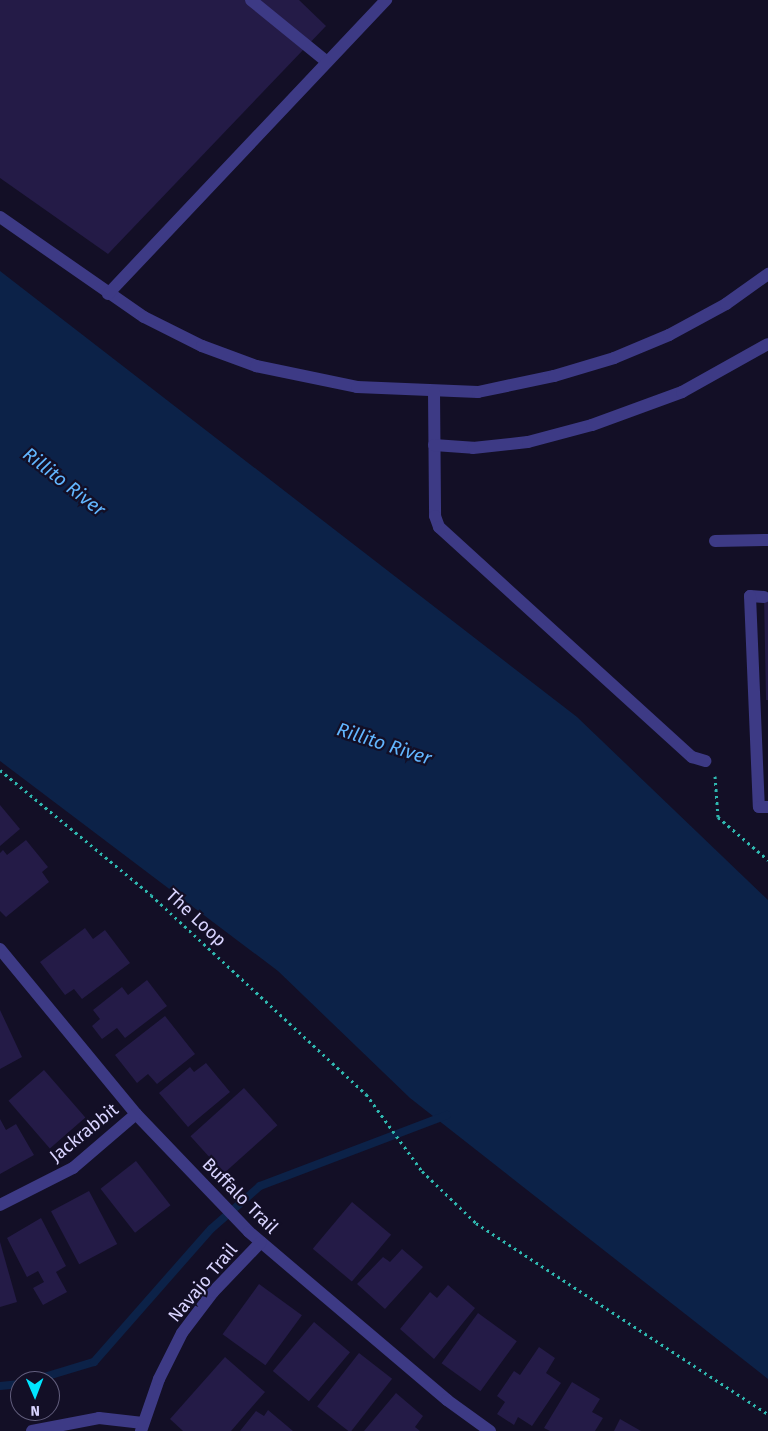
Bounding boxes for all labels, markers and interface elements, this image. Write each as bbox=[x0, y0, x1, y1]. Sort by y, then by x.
water label: Rillito River bbox=[18, 443, 110, 521]
water label: Rillito River bbox=[334, 718, 434, 770]
street label: The Loop bbox=[161, 885, 231, 951]
street label: Jackrabbit bbox=[45, 1099, 123, 1167]
street label: Buffalo Trail bbox=[198, 1154, 282, 1238]
street label: Navajo Trail bbox=[164, 1239, 242, 1327]
north arrow bbox=[10, 1371, 60, 1421]
text: N bbox=[30, 1402, 40, 1419]

